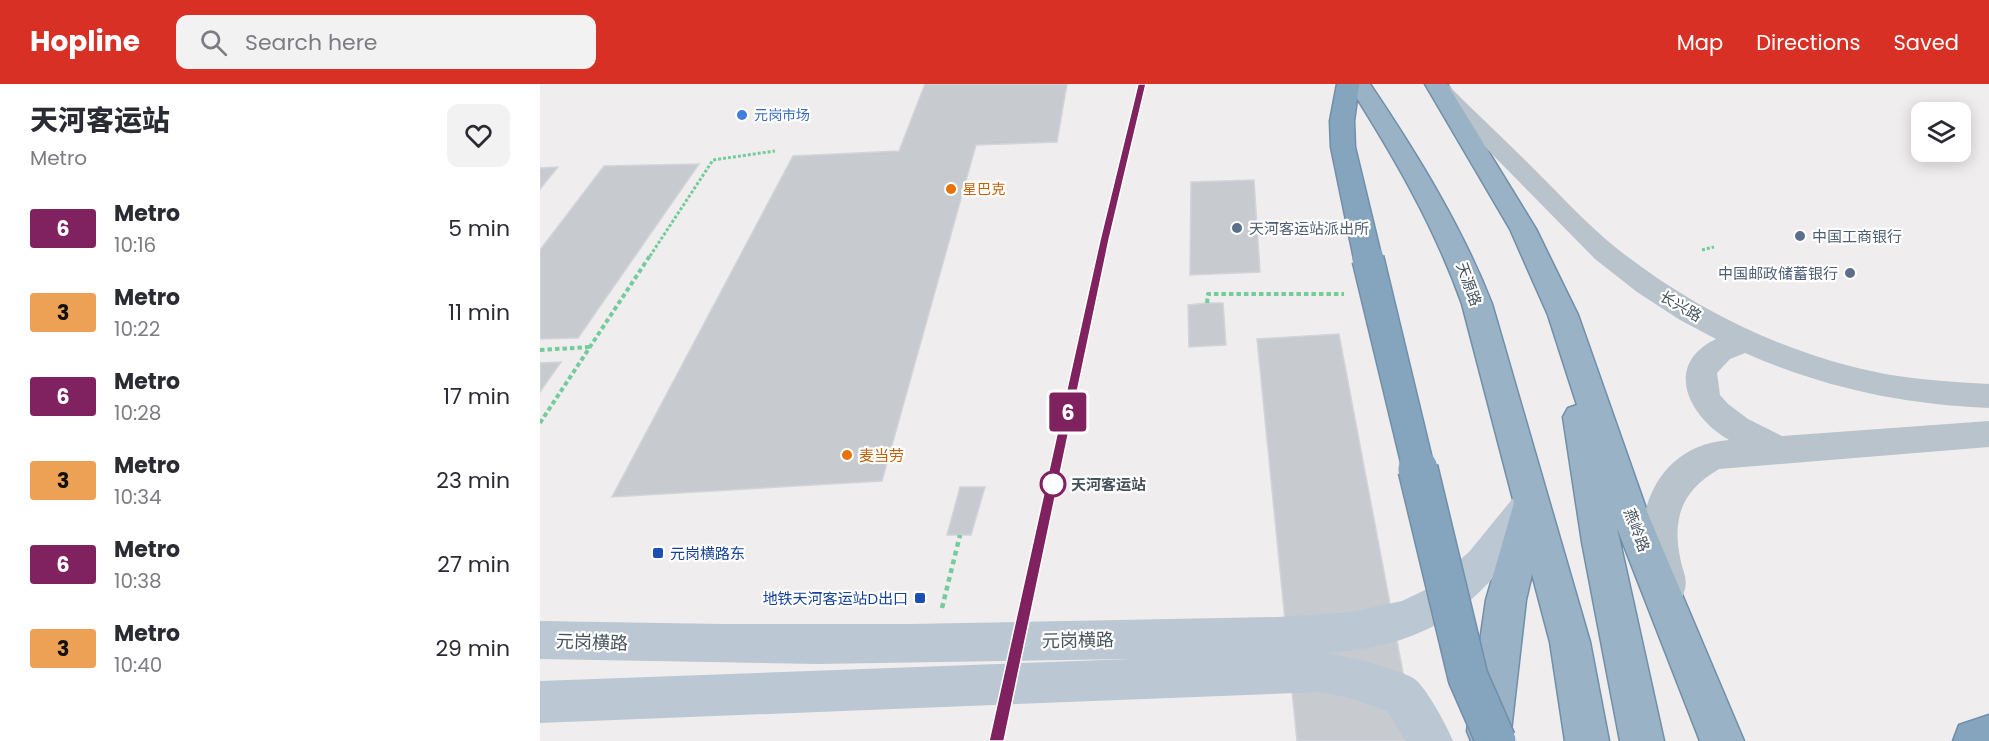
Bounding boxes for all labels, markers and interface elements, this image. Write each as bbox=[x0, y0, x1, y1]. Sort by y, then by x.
search box bbox=[176, 15, 596, 69]
text: Hopline bbox=[30, 22, 140, 61]
icon: search bbox=[197, 26, 230, 59]
text: Search here bbox=[245, 27, 377, 58]
text: Map bbox=[1677, 28, 1723, 57]
text: Directions bbox=[1756, 28, 1860, 57]
text: Saved bbox=[1893, 28, 1959, 57]
text: 天河客运站 bbox=[30, 101, 170, 140]
map controls bbox=[1911, 102, 1971, 162]
button: layers bbox=[1911, 102, 1971, 162]
button: heart bbox=[447, 104, 510, 167]
place label: 元岗市场 bbox=[754, 105, 810, 125]
marker: 元岗市场 bbox=[735, 108, 749, 122]
text: Metro bbox=[30, 144, 87, 172]
place label: 星巴克 bbox=[963, 179, 1005, 199]
marker: 星巴克 bbox=[944, 182, 958, 196]
text: Metro bbox=[114, 198, 180, 229]
text: 5 min bbox=[448, 213, 510, 244]
text: 6 bbox=[56, 214, 70, 243]
place label: 天河客运站派出所 bbox=[1249, 218, 1369, 239]
marker: 天河客运站派出所 bbox=[1230, 221, 1244, 235]
place label: 中国工商银行 bbox=[1812, 226, 1902, 247]
marker: 中国工商银行 bbox=[1793, 229, 1807, 243]
text: 10:16 bbox=[114, 231, 156, 259]
street label: 天源路 bbox=[1451, 259, 1487, 309]
place label: 中国邮政储蓄银行 bbox=[1718, 263, 1838, 284]
marker: 中国邮政储蓄银行 bbox=[1843, 266, 1857, 280]
text: Metro bbox=[114, 282, 180, 313]
street label: 长兴路 bbox=[1656, 286, 1706, 326]
text: 11 min bbox=[448, 297, 510, 328]
text: 3 bbox=[57, 298, 69, 327]
text: 10:22 bbox=[114, 315, 160, 343]
text: Metro bbox=[114, 366, 180, 397]
text: 17 min bbox=[443, 381, 510, 412]
text: 6 bbox=[56, 382, 70, 411]
line badge: 6 bbox=[1048, 392, 1088, 432]
text: 6 bbox=[1061, 398, 1075, 427]
text: 10:28 bbox=[114, 399, 161, 427]
place label: 麦当劳 bbox=[859, 445, 904, 466]
marker: 麦当劳 bbox=[840, 448, 854, 462]
text: Metro bbox=[114, 450, 180, 481]
text: 23 min bbox=[436, 465, 510, 496]
text: 3 bbox=[57, 466, 69, 495]
marker: 天河客运站 bbox=[1040, 471, 1066, 497]
place label: 天河客运站 bbox=[1071, 474, 1146, 495]
text: 10:34 bbox=[114, 483, 162, 511]
street label: 燕岭路 bbox=[1619, 505, 1655, 555]
text: Metro bbox=[114, 534, 180, 565]
place label: 元岗横路东 bbox=[670, 543, 745, 564]
marker: 元岗横路东 bbox=[651, 546, 665, 560]
text: 27 min bbox=[437, 549, 510, 580]
text: 6 bbox=[56, 550, 70, 579]
text: 10:38 bbox=[114, 567, 162, 595]
place label: 地铁天河客运站D出口 bbox=[762, 588, 908, 609]
marker: 地铁天河客运站D出口 bbox=[913, 591, 927, 605]
text: Metro bbox=[114, 618, 180, 649]
street label: 元岗横路 bbox=[1042, 627, 1114, 653]
street label: 元岗横路 bbox=[556, 628, 628, 656]
text: 29 min bbox=[435, 633, 510, 664]
text: 3 bbox=[57, 634, 69, 663]
text: 10:40 bbox=[114, 651, 162, 679]

